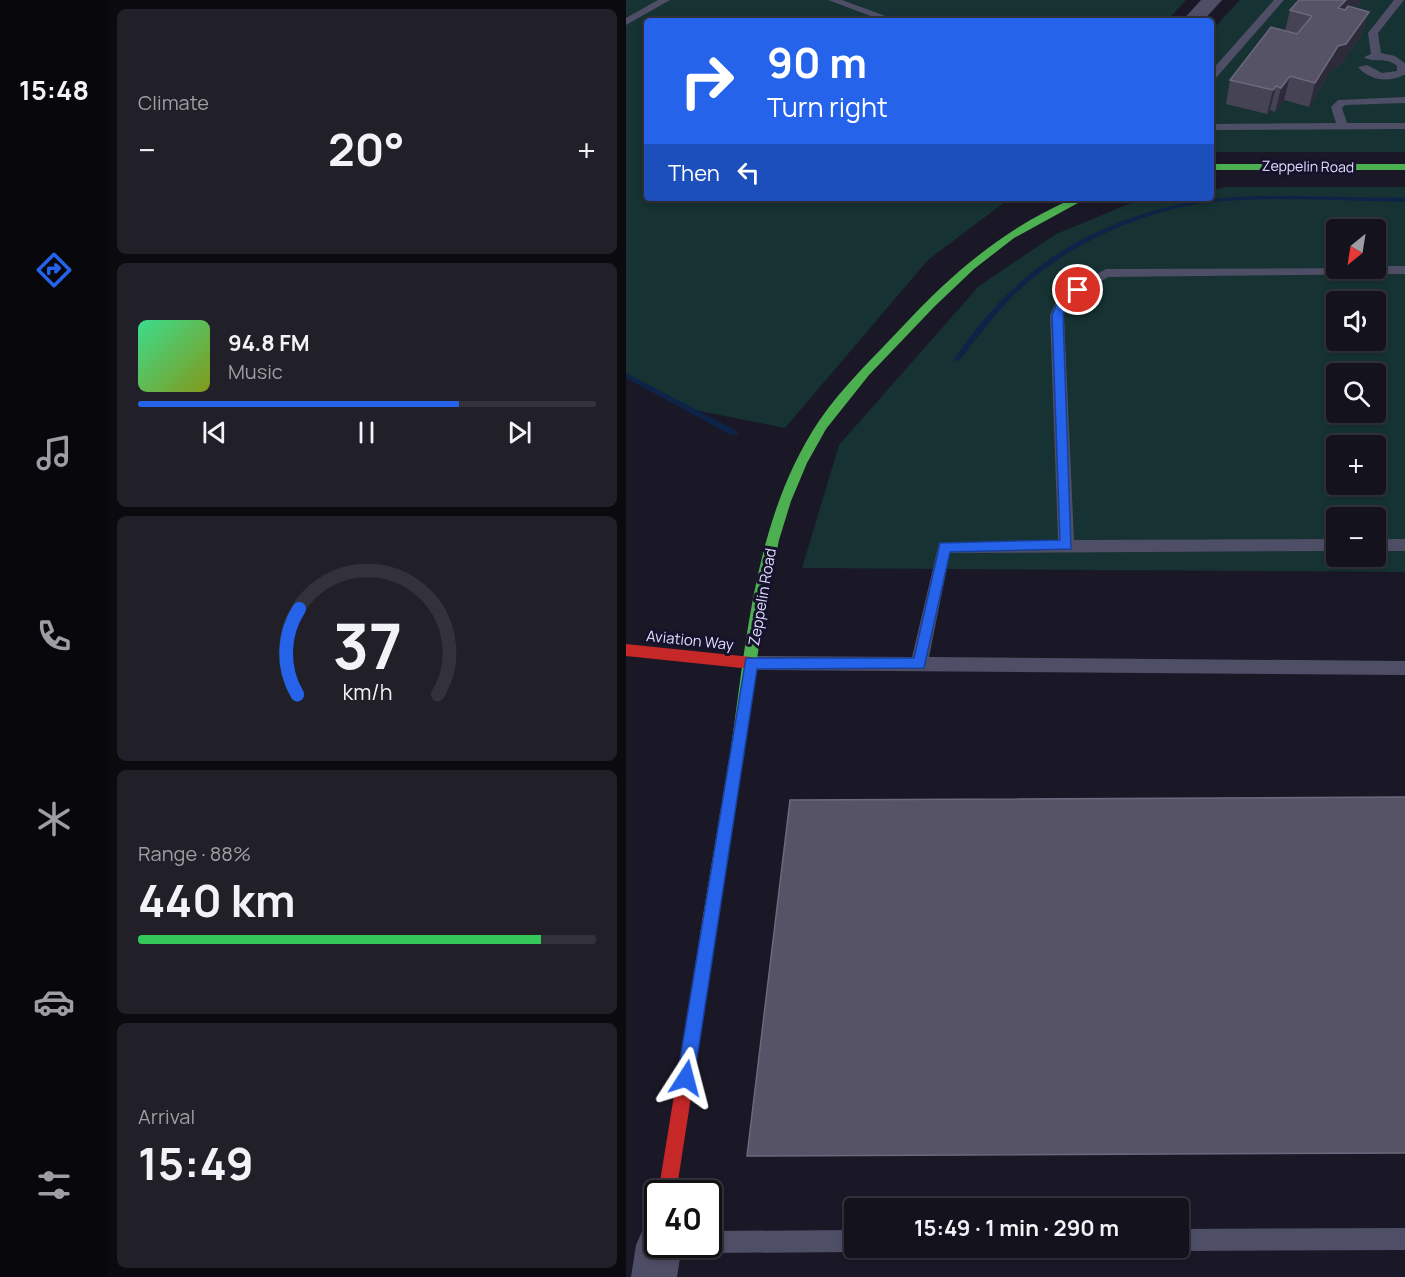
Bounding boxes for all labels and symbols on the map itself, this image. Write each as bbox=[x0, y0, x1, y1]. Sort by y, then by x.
street label: Zeppelin Road bbox=[1262, 156, 1354, 176]
north arrow bbox=[1326, 219, 1386, 279]
pin bbox=[1052, 264, 1103, 315]
street label: Zeppelin Road bbox=[743, 547, 781, 647]
street label: Aviation Way bbox=[645, 625, 735, 655]
position arrow bbox=[654, 1046, 718, 1110]
speed limit sign: 40 bbox=[644, 1180, 722, 1258]

